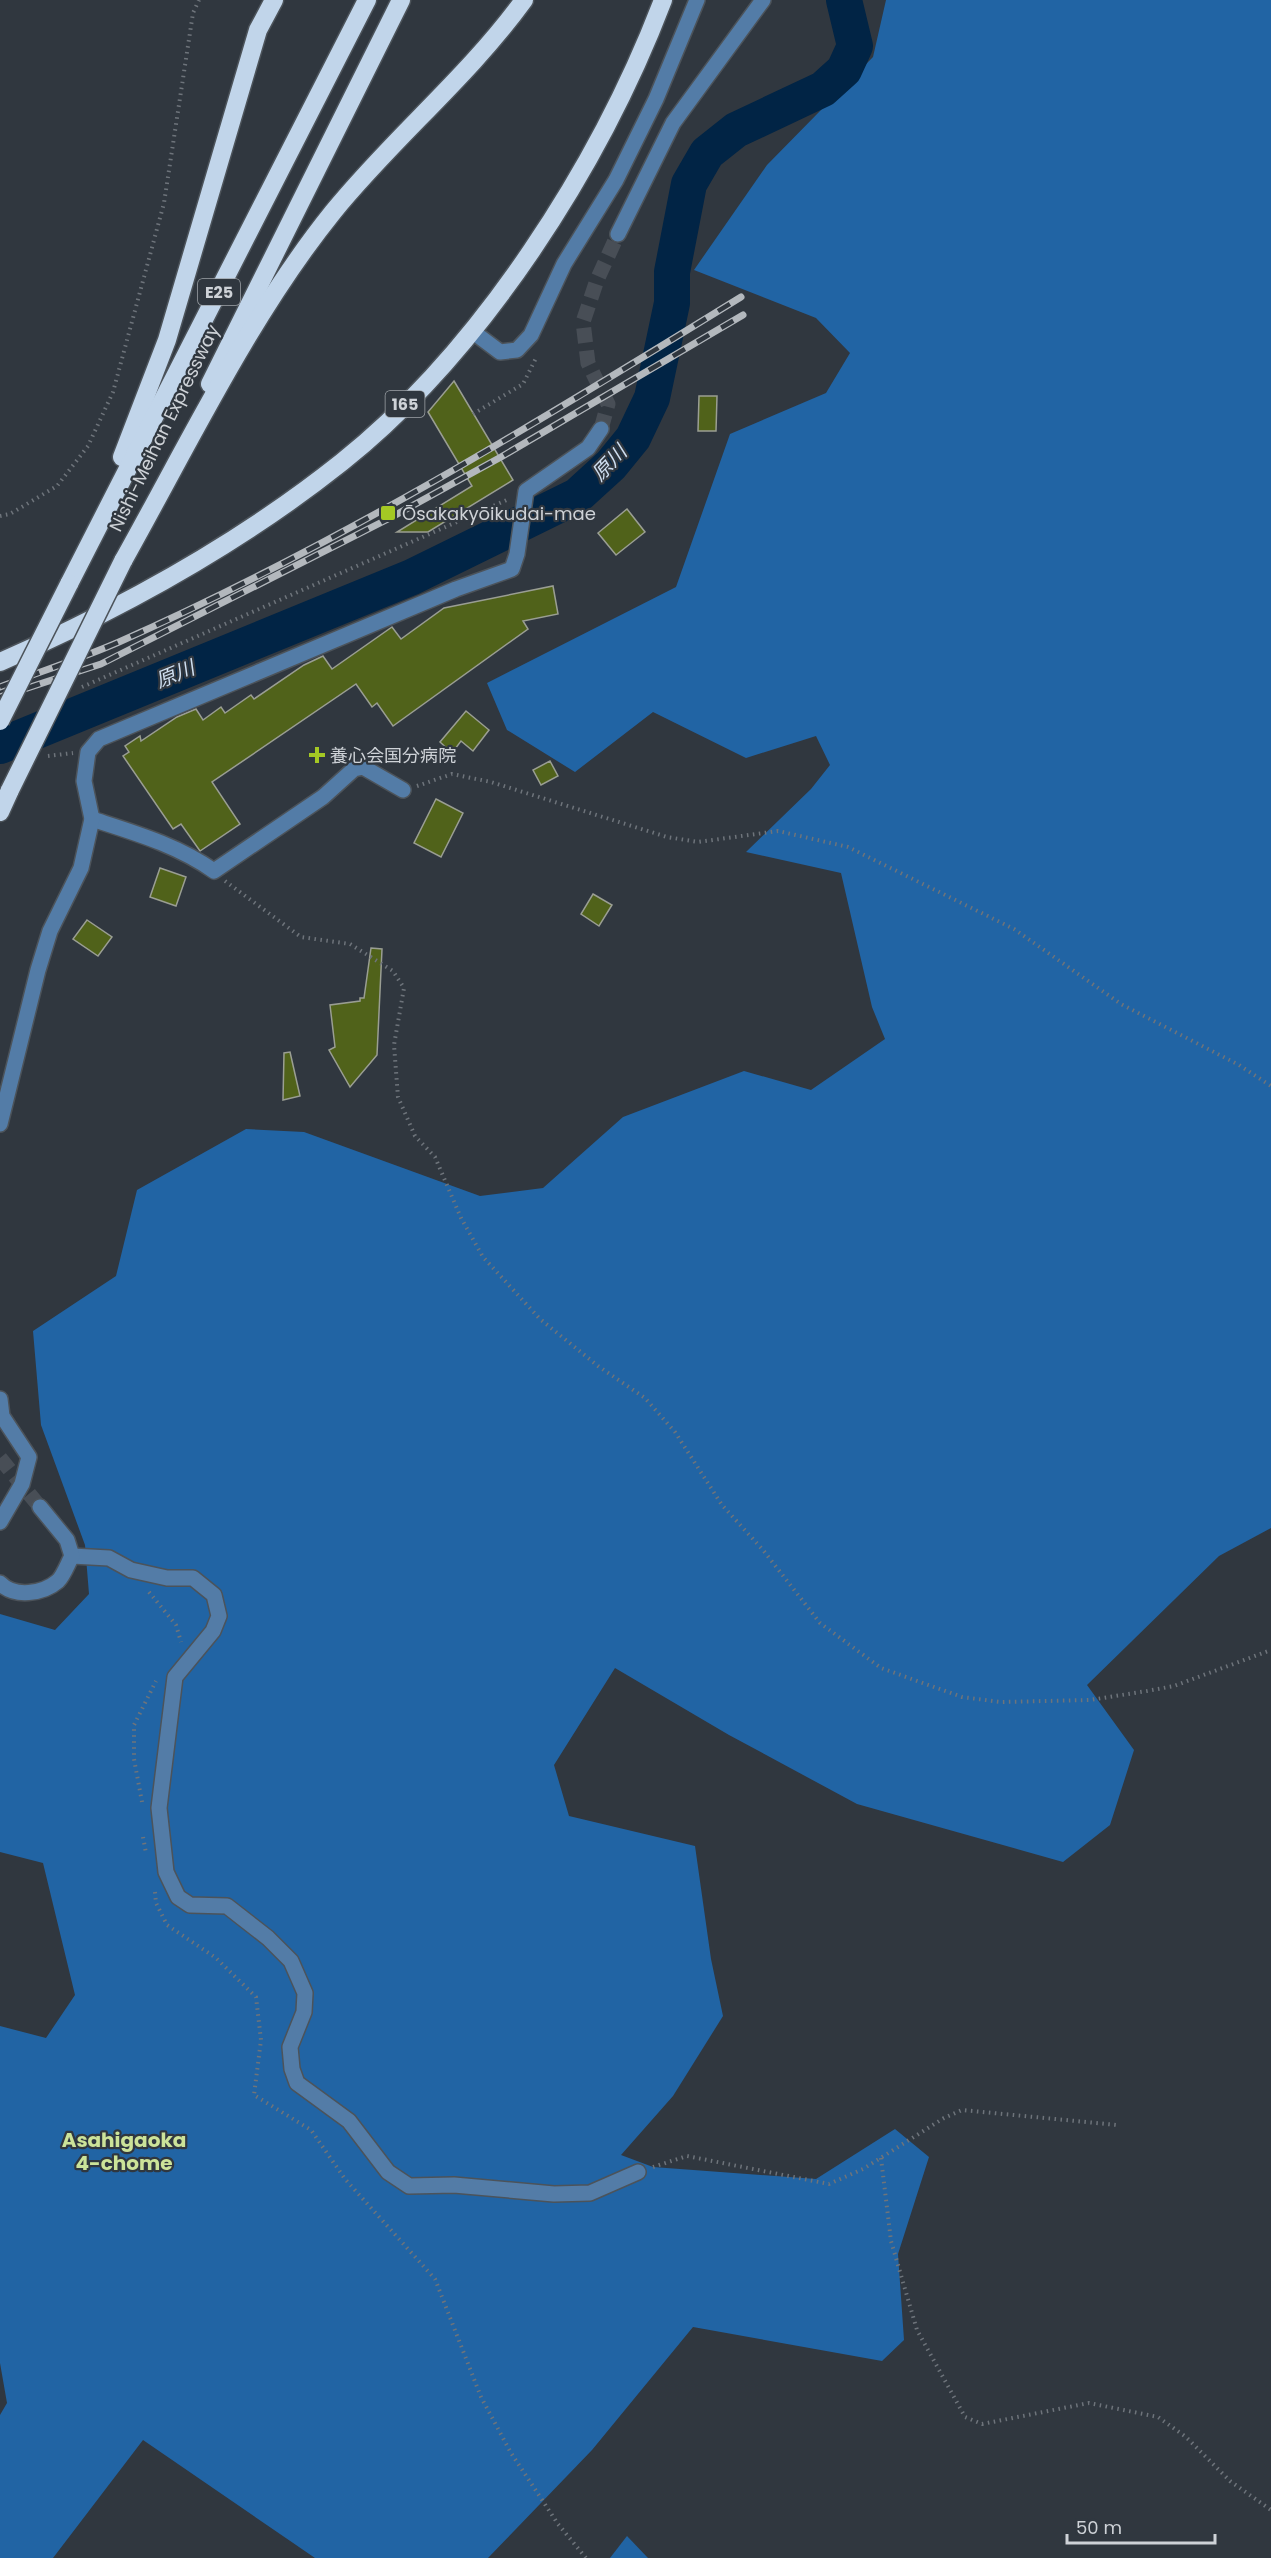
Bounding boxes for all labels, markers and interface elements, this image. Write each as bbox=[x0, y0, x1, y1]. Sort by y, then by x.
road number: E25 bbox=[198, 279, 240, 305]
street label: Nishi-Meihan Expressway bbox=[103, 320, 225, 536]
road number: 165 bbox=[386, 391, 424, 417]
water label: 原川 bbox=[585, 437, 634, 487]
place label: Ōsakakyōikudai-mae bbox=[402, 501, 596, 526]
marker: Ōsakakyōikudai-mae bbox=[379, 504, 397, 522]
water label: 原川 bbox=[151, 653, 201, 694]
place label: 養心会国分病院 bbox=[330, 743, 456, 768]
marker: 養心会国分病院 bbox=[308, 746, 326, 764]
district label: Asahigaoka 4-chome bbox=[62, 2126, 186, 2177]
scale bar bbox=[1067, 2507, 1216, 2545]
text: 50 m bbox=[1076, 2515, 1122, 2540]

